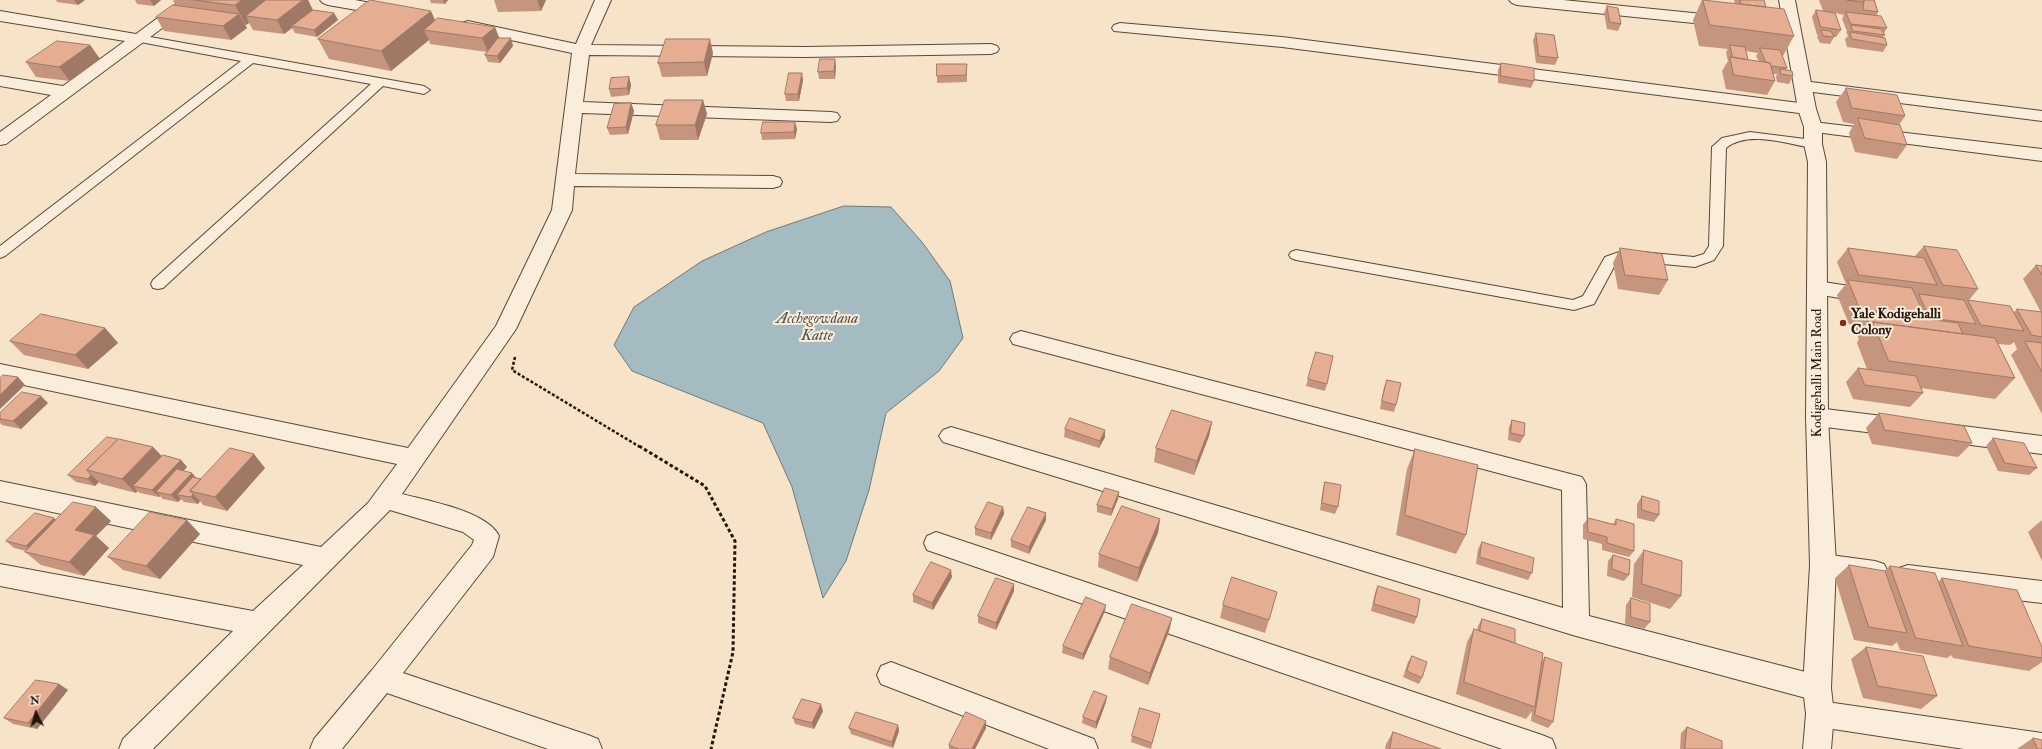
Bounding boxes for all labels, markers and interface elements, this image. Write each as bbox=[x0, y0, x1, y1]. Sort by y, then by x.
place label: Yale Kodigehalli Colony bbox=[1851, 307, 1941, 340]
street label: Kodigehalli Main Road bbox=[1810, 309, 1826, 437]
water label: Acchegowdana Katte bbox=[776, 311, 858, 346]
marker: Yale Kodigehalli Colony bbox=[1838, 318, 1848, 328]
north arrow bbox=[16, 693, 56, 733]
text: N bbox=[29, 694, 40, 707]

